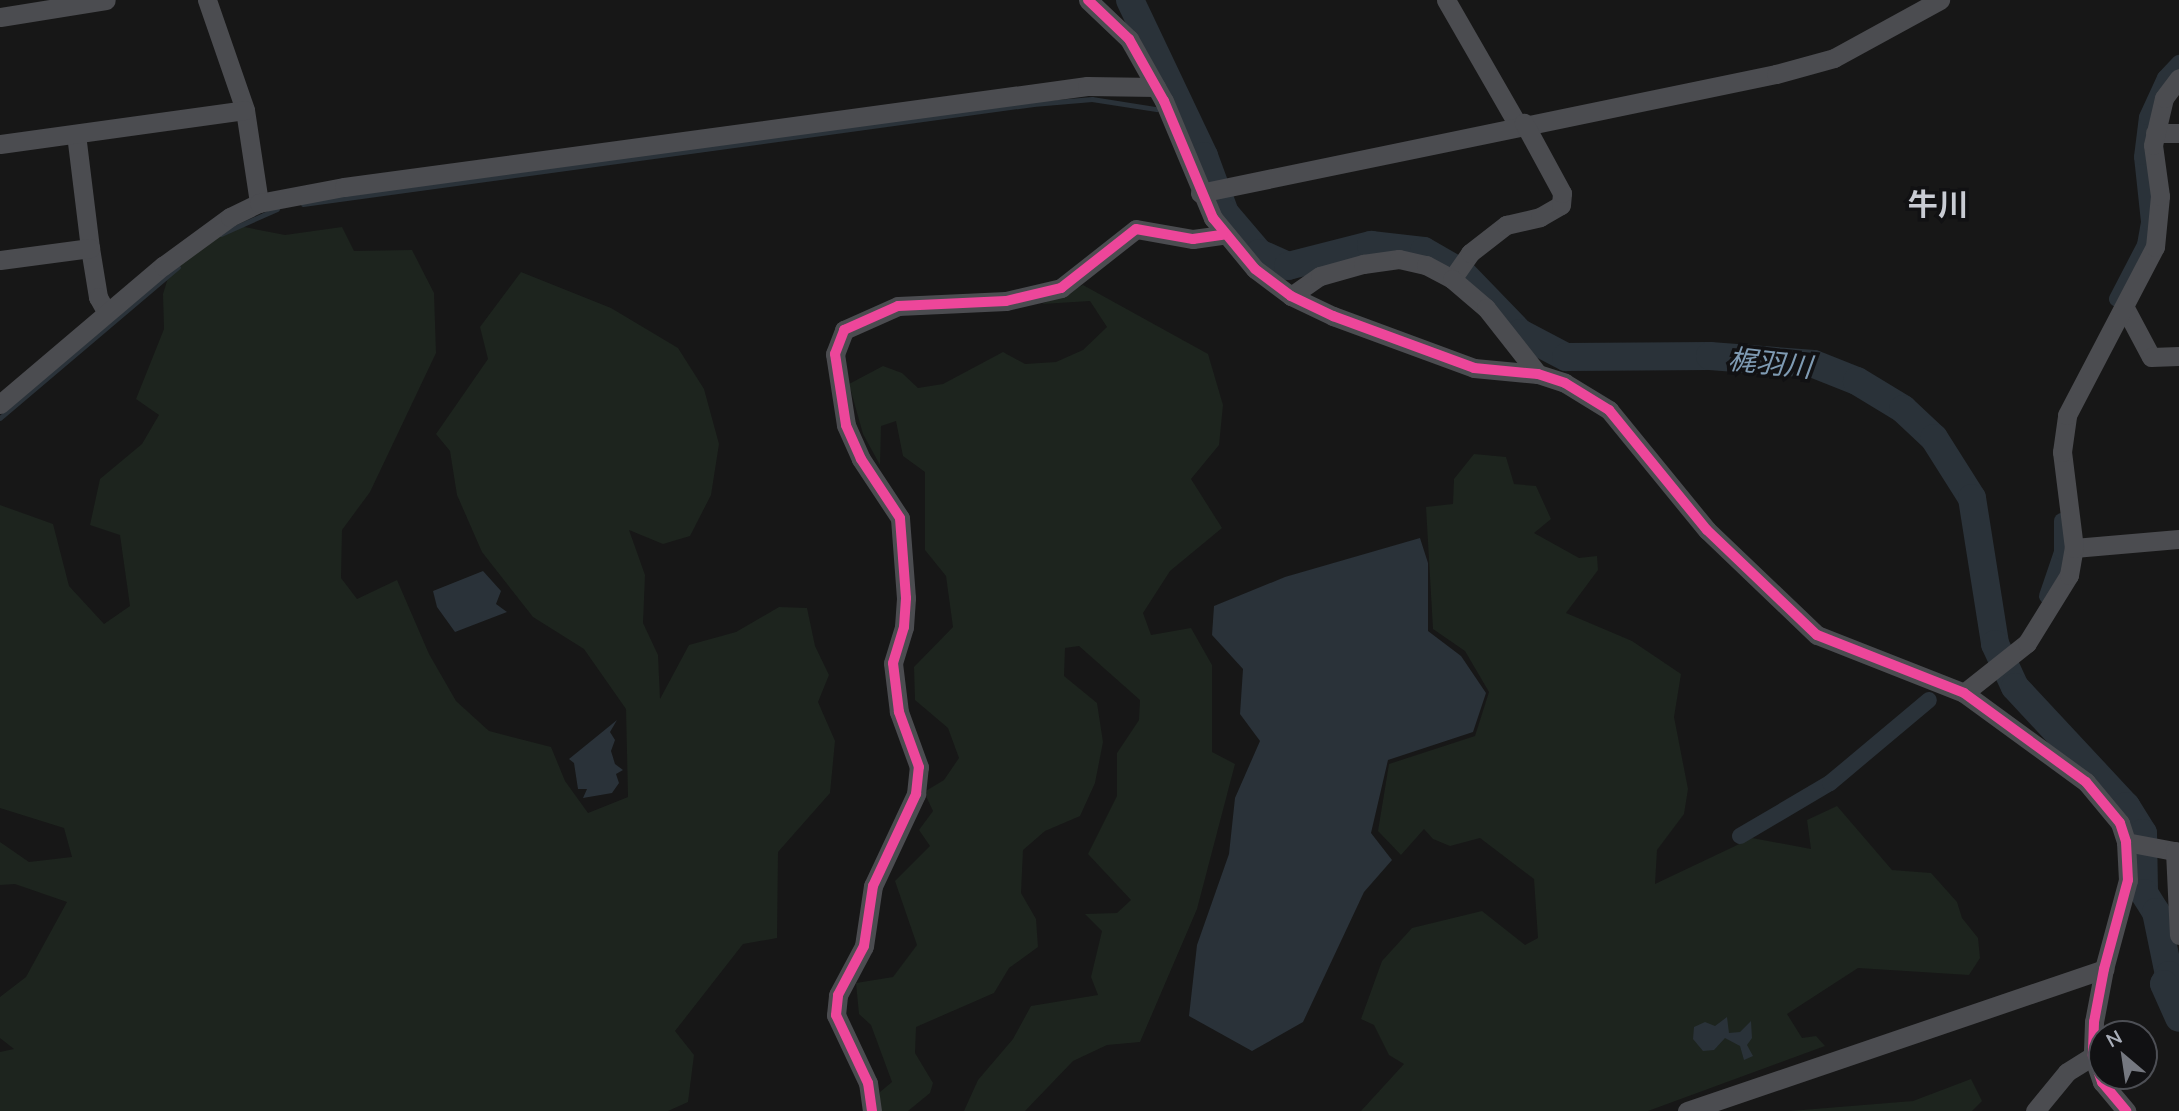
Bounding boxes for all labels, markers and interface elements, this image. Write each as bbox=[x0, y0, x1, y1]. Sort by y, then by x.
district label: 牛川 bbox=[1908, 186, 1968, 222]
water label: 梶羽川 bbox=[1726, 342, 1814, 384]
north arrow bbox=[2088, 1020, 2158, 1090]
text: N bbox=[2102, 1024, 2126, 1052]

